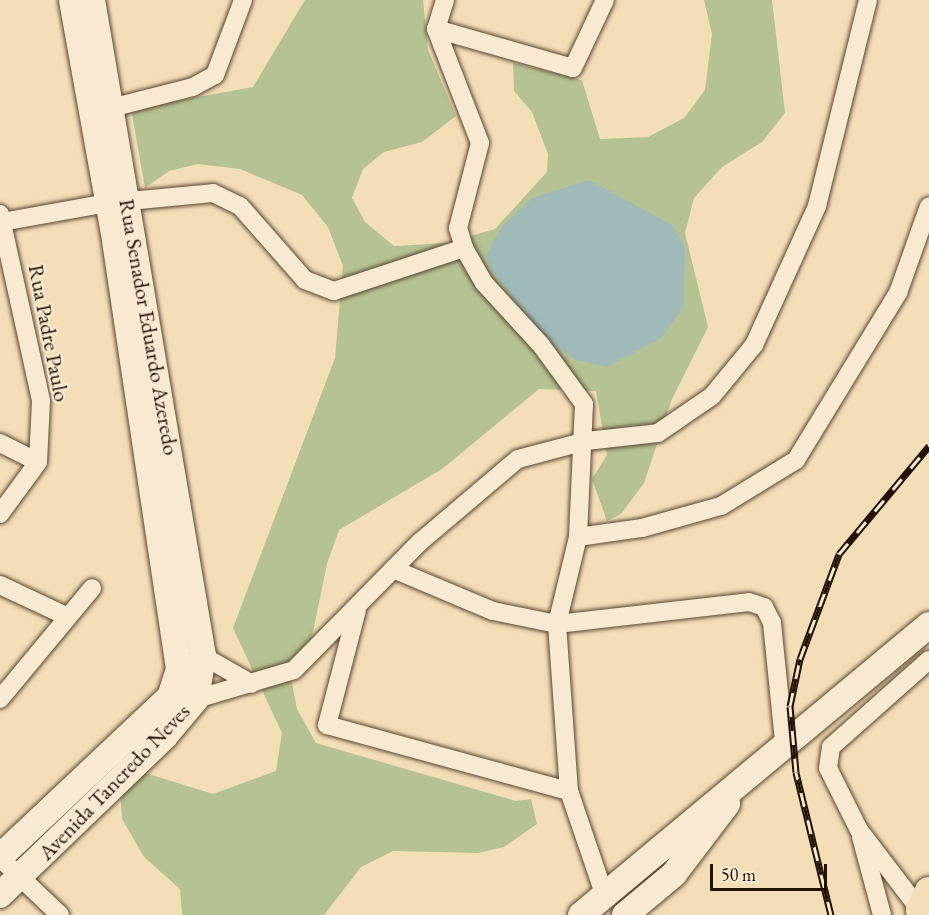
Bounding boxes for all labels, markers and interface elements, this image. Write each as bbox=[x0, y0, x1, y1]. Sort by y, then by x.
street label: Rua Senador Eduardo Azeredo bbox=[113, 197, 185, 457]
street label: Rua Padre Paulo bbox=[23, 262, 75, 404]
street label: Avenida Tancredo Neves bbox=[33, 698, 195, 866]
scale bar bbox=[713, 852, 830, 890]
text: 50 m bbox=[721, 863, 756, 886]

